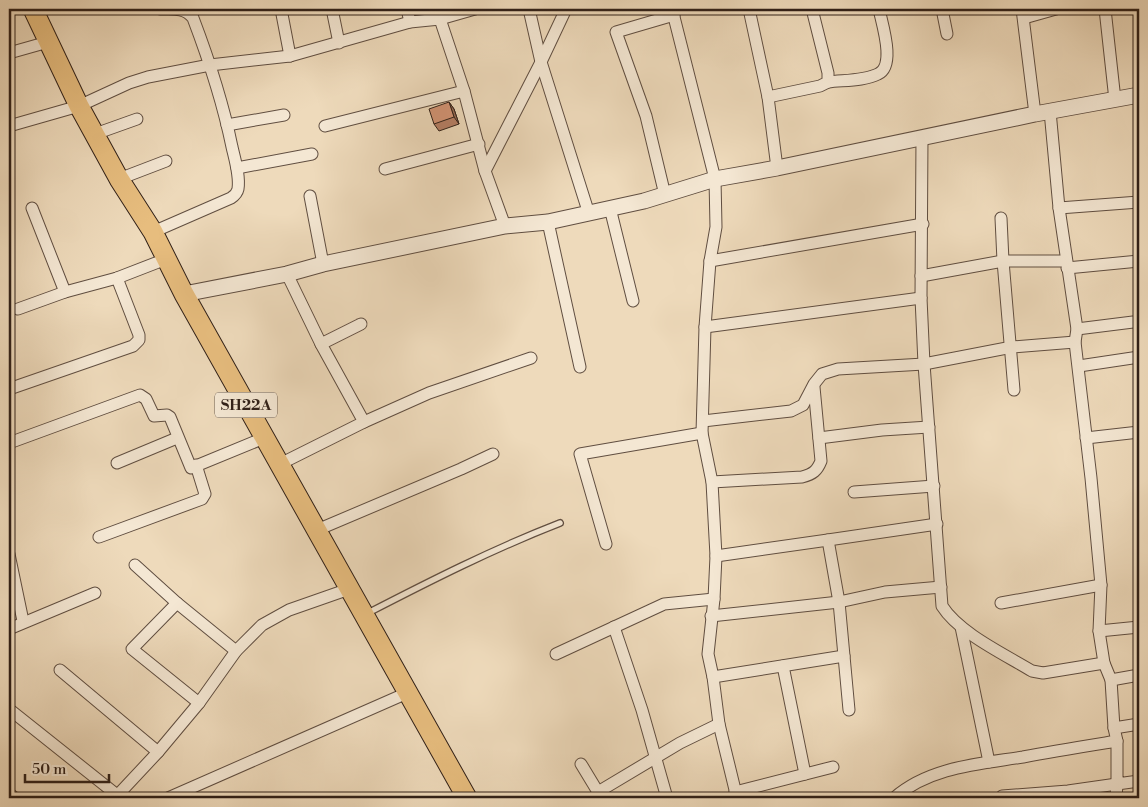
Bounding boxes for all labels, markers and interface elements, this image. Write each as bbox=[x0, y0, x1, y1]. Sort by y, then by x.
road number: SH22A bbox=[215, 392, 277, 418]
scale bar bbox=[25, 752, 109, 784]
text: 50 m bbox=[32, 760, 66, 779]

